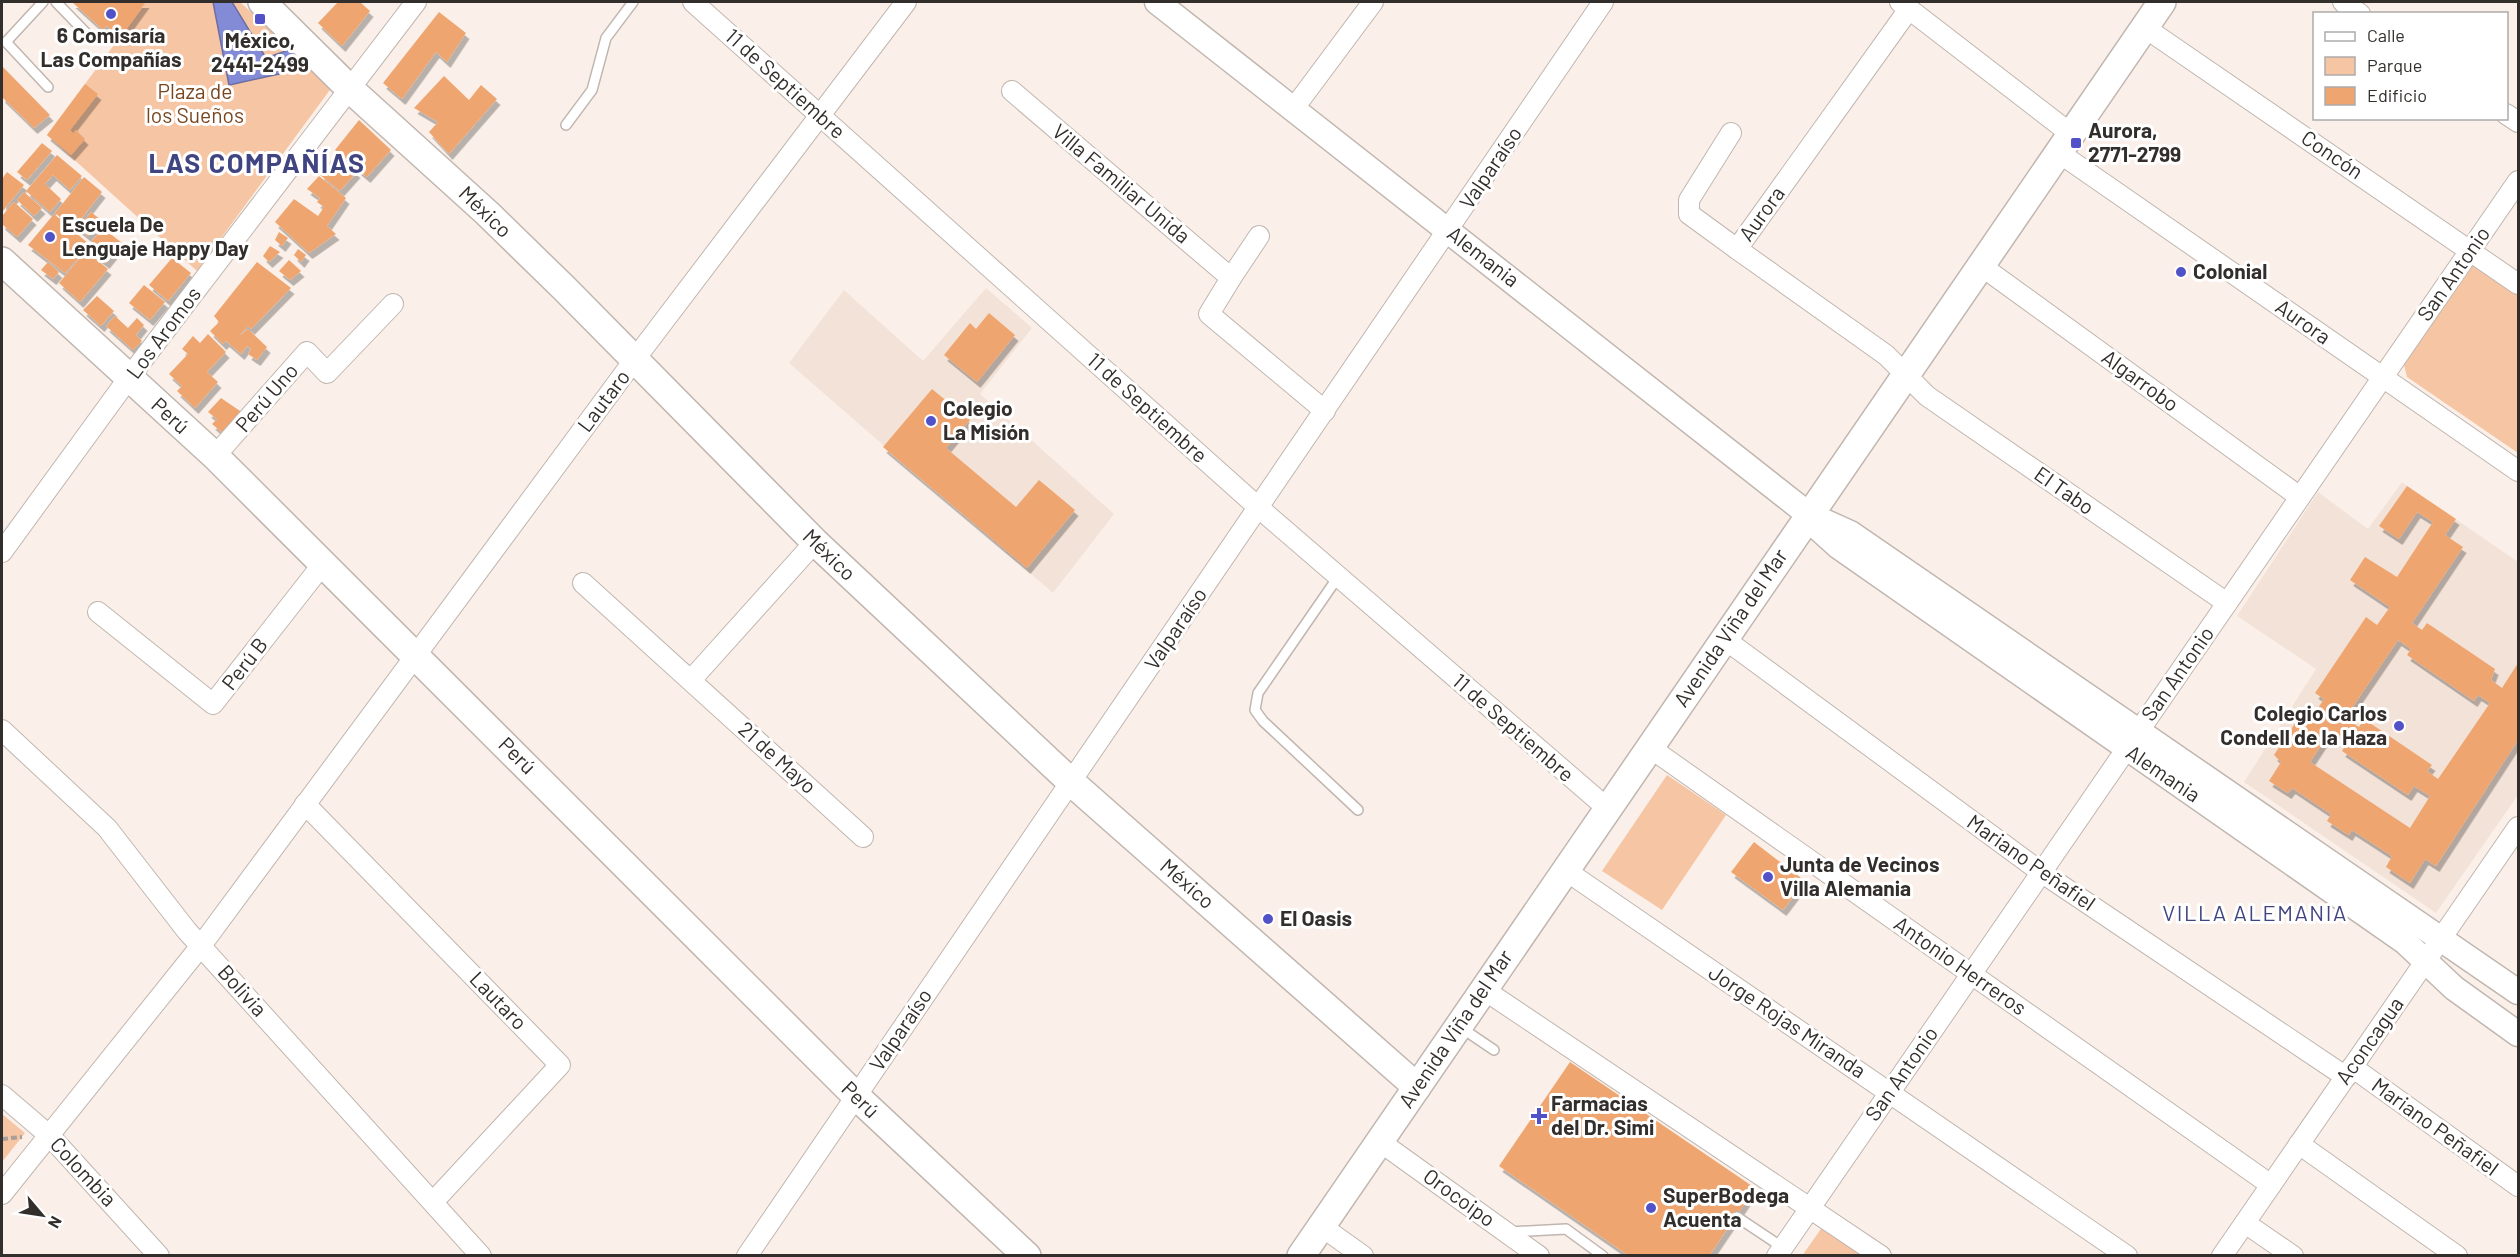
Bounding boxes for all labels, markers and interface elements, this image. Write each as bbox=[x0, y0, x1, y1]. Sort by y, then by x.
marker: 6 Comisaría Las Compañías bbox=[104, 7, 118, 21]
marker: México, 2441-2499 bbox=[253, 12, 267, 26]
legend bbox=[2313, 12, 2508, 120]
place label: 6 Comisaría Las Compañías bbox=[41, 22, 181, 71]
street label: 11 de Septiembre bbox=[721, 23, 851, 143]
text: Calle bbox=[2367, 24, 2405, 46]
place label: México, 2441-2499 bbox=[211, 27, 309, 76]
text: Parque bbox=[2367, 54, 2422, 76]
park label: Plaza de los Sueños bbox=[146, 78, 244, 127]
text: Edificio bbox=[2367, 84, 2427, 106]
place label: Aurora, 2771-2799 bbox=[2088, 117, 2181, 166]
street label: Villa Familiar Unida bbox=[1048, 118, 1196, 248]
street label: Valparaíso bbox=[1453, 121, 1526, 213]
street label: Concón bbox=[2297, 124, 2368, 183]
marker: Aurora, 2771-2799 bbox=[2069, 136, 2083, 150]
district label: LAS COMPAÑÍAS bbox=[148, 146, 366, 178]
street label: México bbox=[454, 180, 518, 242]
street label: Aurora bbox=[1733, 181, 1789, 245]
place label: Escuela De Lenguaje Happy Day bbox=[62, 211, 249, 260]
street label: Alemania bbox=[1443, 220, 1525, 292]
street label: San Antonio bbox=[2411, 221, 2494, 325]
marker: Escuela De Lenguaje Happy Day bbox=[43, 230, 57, 244]
place label: Colonial bbox=[2193, 258, 2267, 283]
marker: Colonial bbox=[2174, 265, 2188, 279]
street label: Los Aromos bbox=[120, 281, 205, 383]
street label: Aurora bbox=[2272, 293, 2336, 349]
street label: Algarrobo bbox=[2098, 344, 2184, 416]
street label: 11 de Septiembre bbox=[1083, 347, 1213, 467]
street label: Perú Uno bbox=[229, 358, 302, 436]
street label: Lautaro bbox=[571, 364, 634, 436]
street label: Perú bbox=[147, 391, 195, 438]
place label: Colegio La Misión bbox=[943, 395, 1030, 444]
marker: Colegio La Misión bbox=[924, 414, 938, 428]
street label: El Tabo bbox=[2030, 460, 2099, 519]
street label: México bbox=[798, 523, 862, 585]
street label: Avenida Viña del Mar bbox=[1668, 543, 1792, 711]
street label: Valparaíso bbox=[1138, 582, 1211, 674]
street label: San Antonio bbox=[2135, 621, 2218, 725]
street label: Perú B bbox=[216, 632, 272, 694]
street label: 11 de Septiembre bbox=[1448, 667, 1580, 786]
place label: Colegio Carlos Condell de la Haza bbox=[2220, 700, 2387, 749]
street label: 21 de Mayo bbox=[734, 716, 822, 798]
marker: Colegio Carlos Condell de la Haza bbox=[2392, 719, 2406, 733]
street label: Perú bbox=[494, 731, 542, 779]
street label: Alemania bbox=[2122, 739, 2206, 807]
street label: Mariano Peñafiel bbox=[1963, 808, 2101, 915]
place label: Junta de Vecinos Villa Alemania bbox=[1780, 851, 1940, 900]
street label: México bbox=[1156, 853, 1220, 913]
marker: Junta de Vecinos Villa Alemania bbox=[1761, 870, 1775, 884]
district label: VILLA ALEMANIA bbox=[2162, 899, 2348, 925]
place label: El Oasis bbox=[1280, 905, 1352, 930]
street label: Antonio Herreros bbox=[1890, 910, 2032, 1020]
marker: El Oasis bbox=[1261, 912, 1275, 926]
street label: Avenida Viña del Mar bbox=[1393, 944, 1517, 1112]
street label: Bolivia bbox=[213, 959, 273, 1021]
street label: Jorge Rojas Miranda bbox=[1705, 959, 1871, 1083]
street label: Lautaro bbox=[465, 966, 533, 1034]
street label: Valparaíso bbox=[863, 983, 936, 1075]
street label: Aconcagua bbox=[2330, 992, 2408, 1089]
street label: San Antonio bbox=[1859, 1021, 1942, 1125]
street label: Mariano Peñafiel bbox=[2368, 1071, 2504, 1180]
street label: Perú bbox=[837, 1075, 885, 1123]
place label: Farmacias del Dr. Simi bbox=[1551, 1090, 1654, 1139]
marker: Farmacias del Dr. Simi bbox=[1532, 1109, 1546, 1123]
street label: Colombia bbox=[46, 1131, 122, 1211]
street label: Orocoipo bbox=[1419, 1162, 1501, 1231]
place label: SuperBodega Acuenta bbox=[1663, 1182, 1789, 1231]
north arrow bbox=[12, 1185, 72, 1245]
marker: SuperBodega Acuenta bbox=[1644, 1201, 1658, 1215]
text: N bbox=[45, 1213, 66, 1232]

